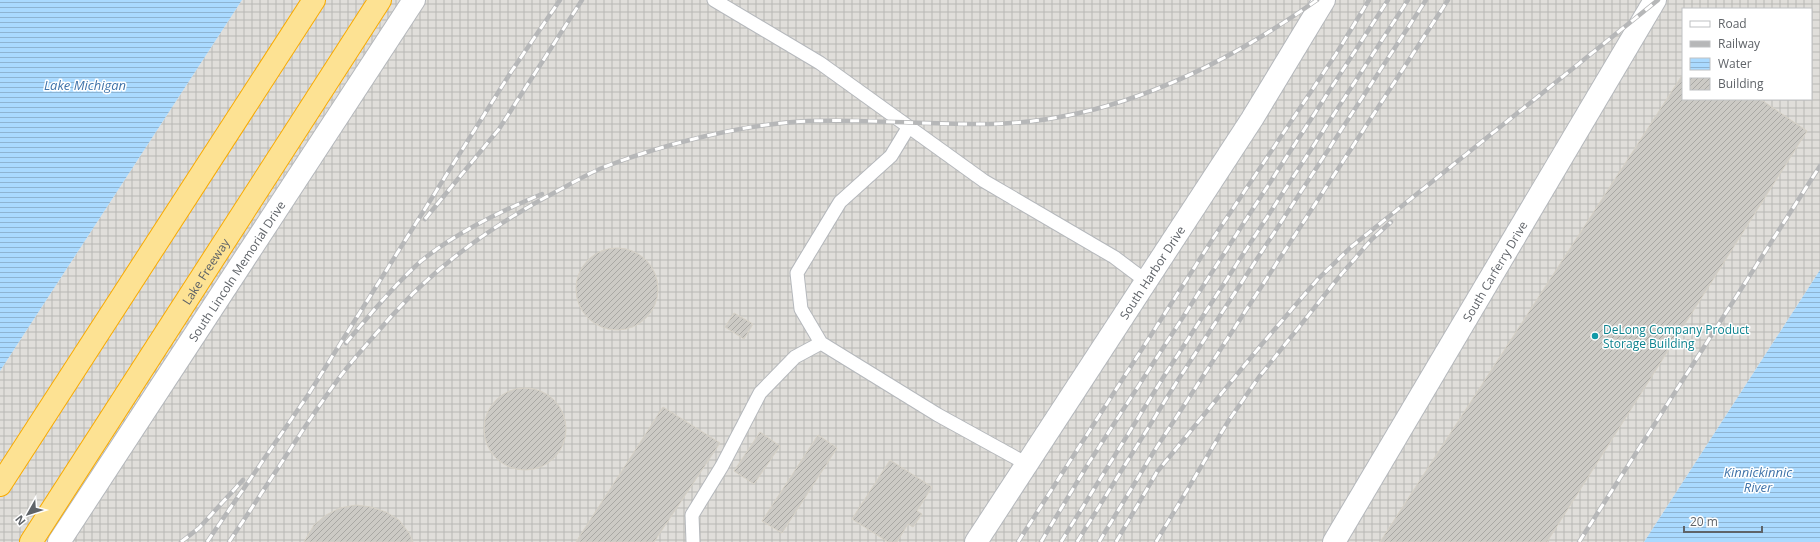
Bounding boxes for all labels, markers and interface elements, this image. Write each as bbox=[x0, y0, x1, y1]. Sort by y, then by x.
legend bbox=[1682, 8, 1812, 100]
text: Road bbox=[1718, 15, 1747, 32]
text: Railway bbox=[1718, 35, 1761, 52]
text: Water bbox=[1718, 55, 1752, 72]
text: Building bbox=[1718, 75, 1764, 92]
water label: Lake Michigan bbox=[44, 76, 126, 94]
street label: South Lincoln Memorial Drive bbox=[184, 197, 289, 345]
street label: South Carferry Drive bbox=[1458, 217, 1531, 324]
street label: South Harbor Drive bbox=[1115, 222, 1189, 322]
street label: Lake Freeway bbox=[178, 234, 234, 308]
place label: DeLong Company Product Storage Building bbox=[1603, 321, 1749, 352]
marker: DeLong Company Product Storage Building bbox=[1590, 331, 1600, 341]
water label: Kinnickinnic River bbox=[1724, 463, 1792, 496]
north arrow bbox=[8, 494, 48, 534]
scale bar bbox=[1684, 508, 1762, 534]
text: N bbox=[11, 512, 28, 529]
text: 20 m bbox=[1690, 513, 1718, 530]

